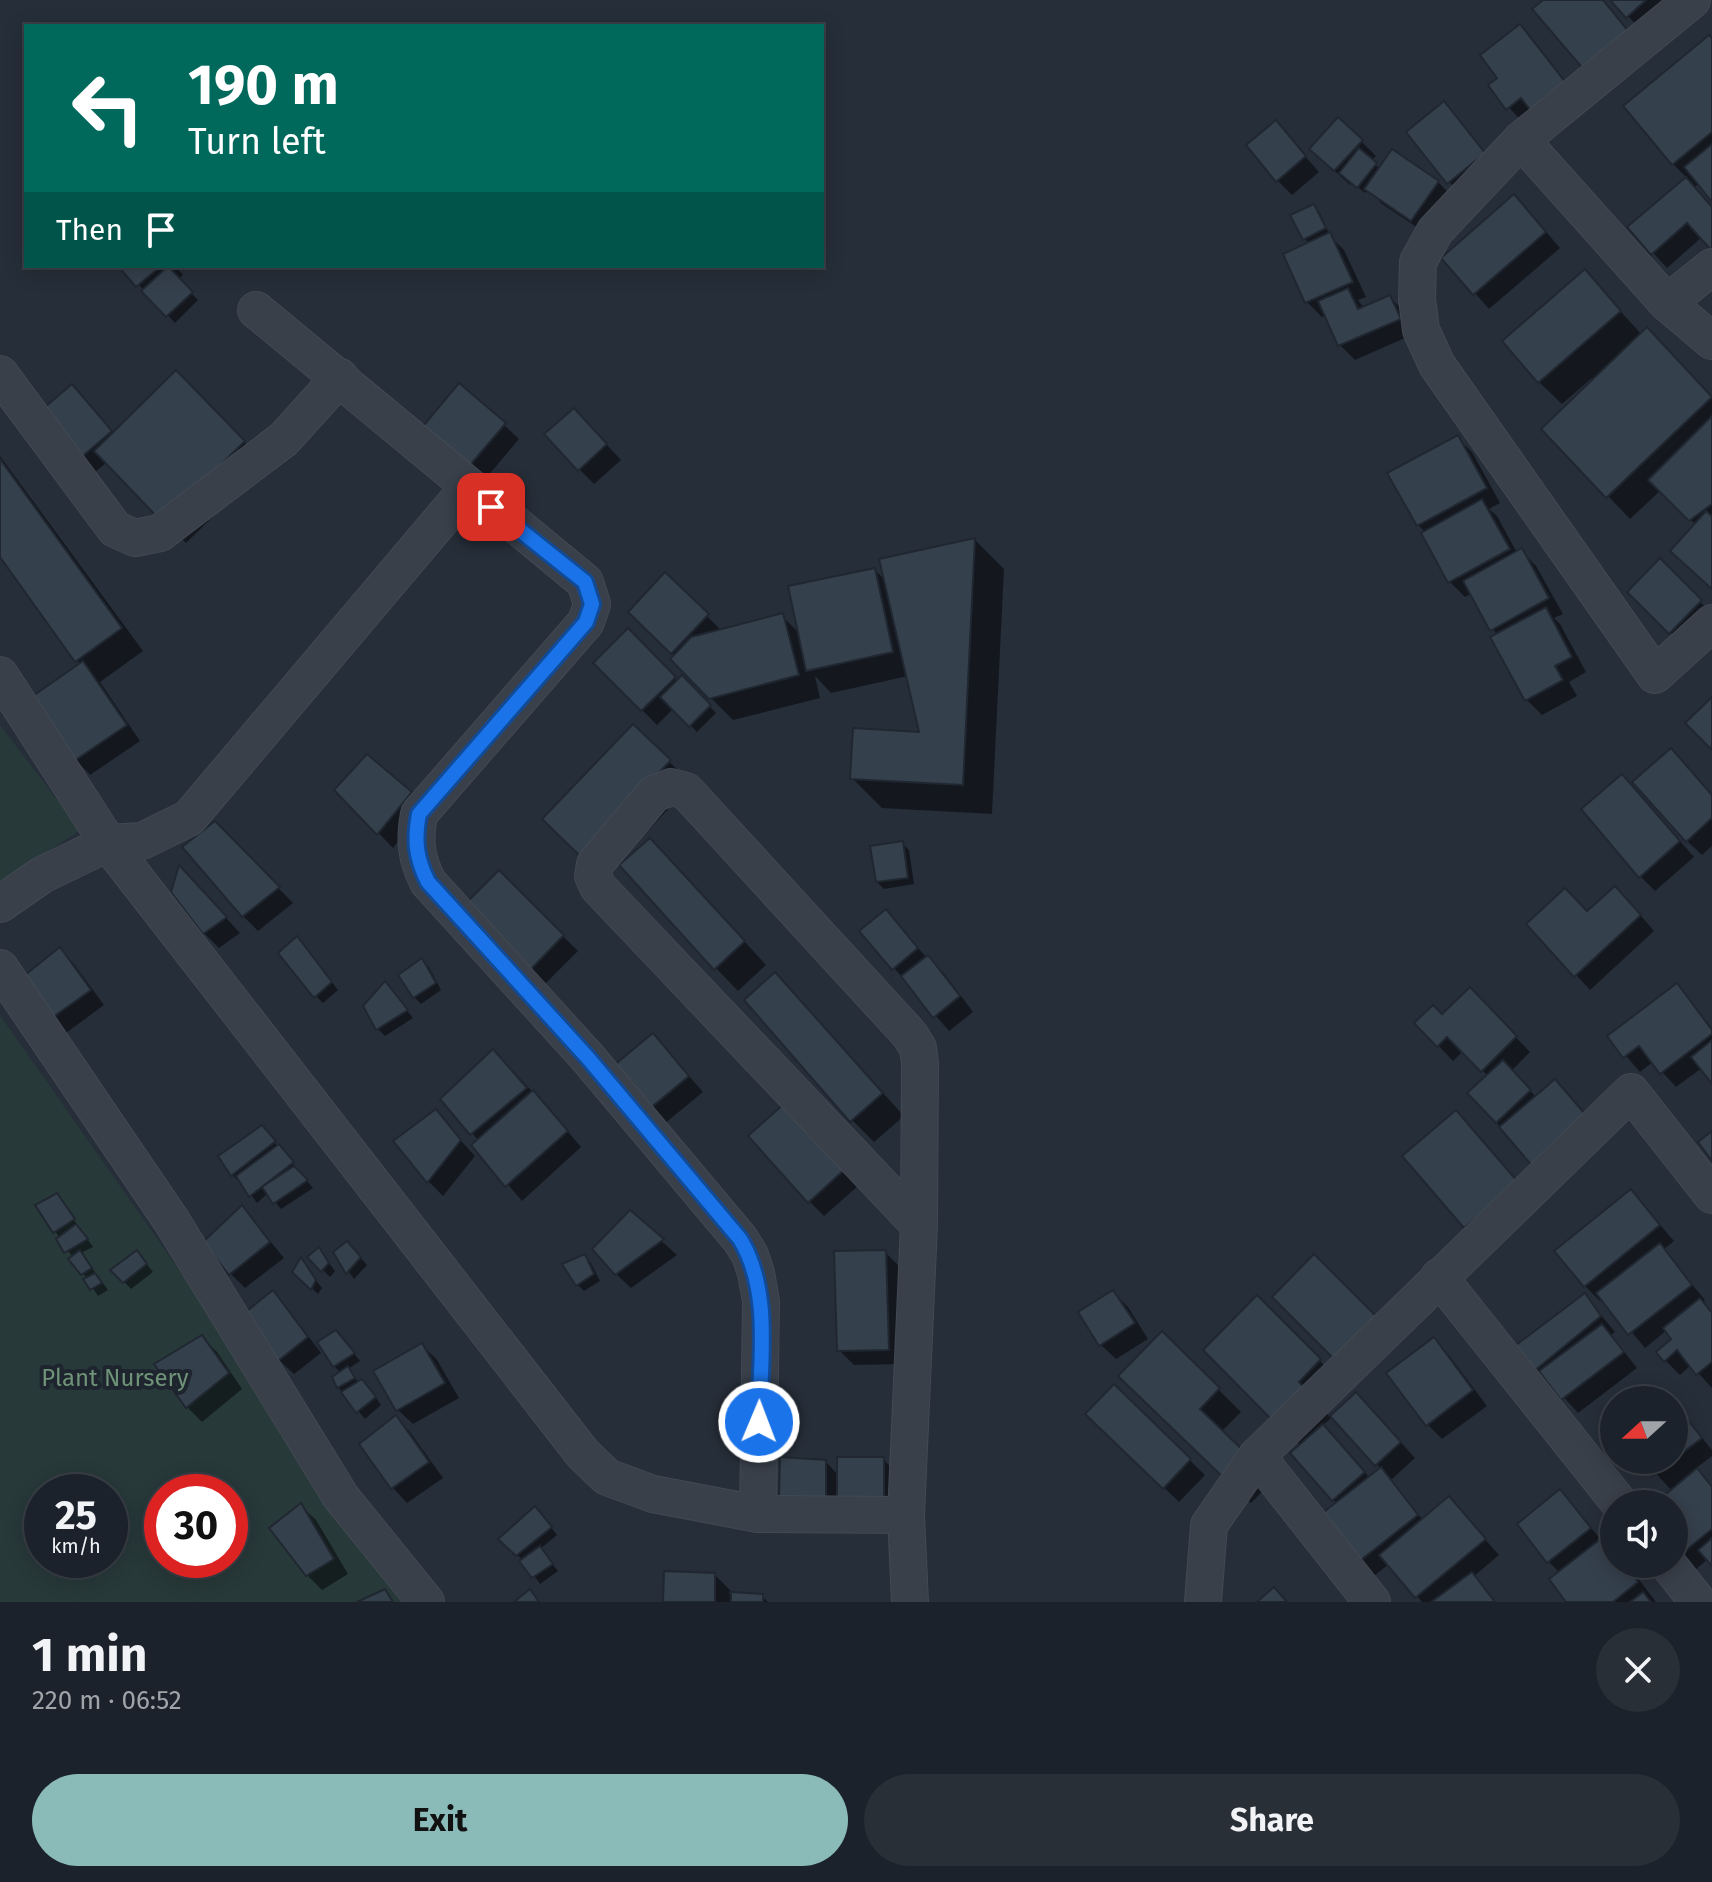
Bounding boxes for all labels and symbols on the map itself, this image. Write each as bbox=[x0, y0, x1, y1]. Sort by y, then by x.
pin bbox=[457, 473, 525, 541]
park label: Plant Nursery bbox=[41, 1364, 189, 1392]
position arrow bbox=[717, 1380, 801, 1464]
north arrow bbox=[1600, 1386, 1688, 1474]
speed limit sign: 30 bbox=[144, 1474, 248, 1578]

